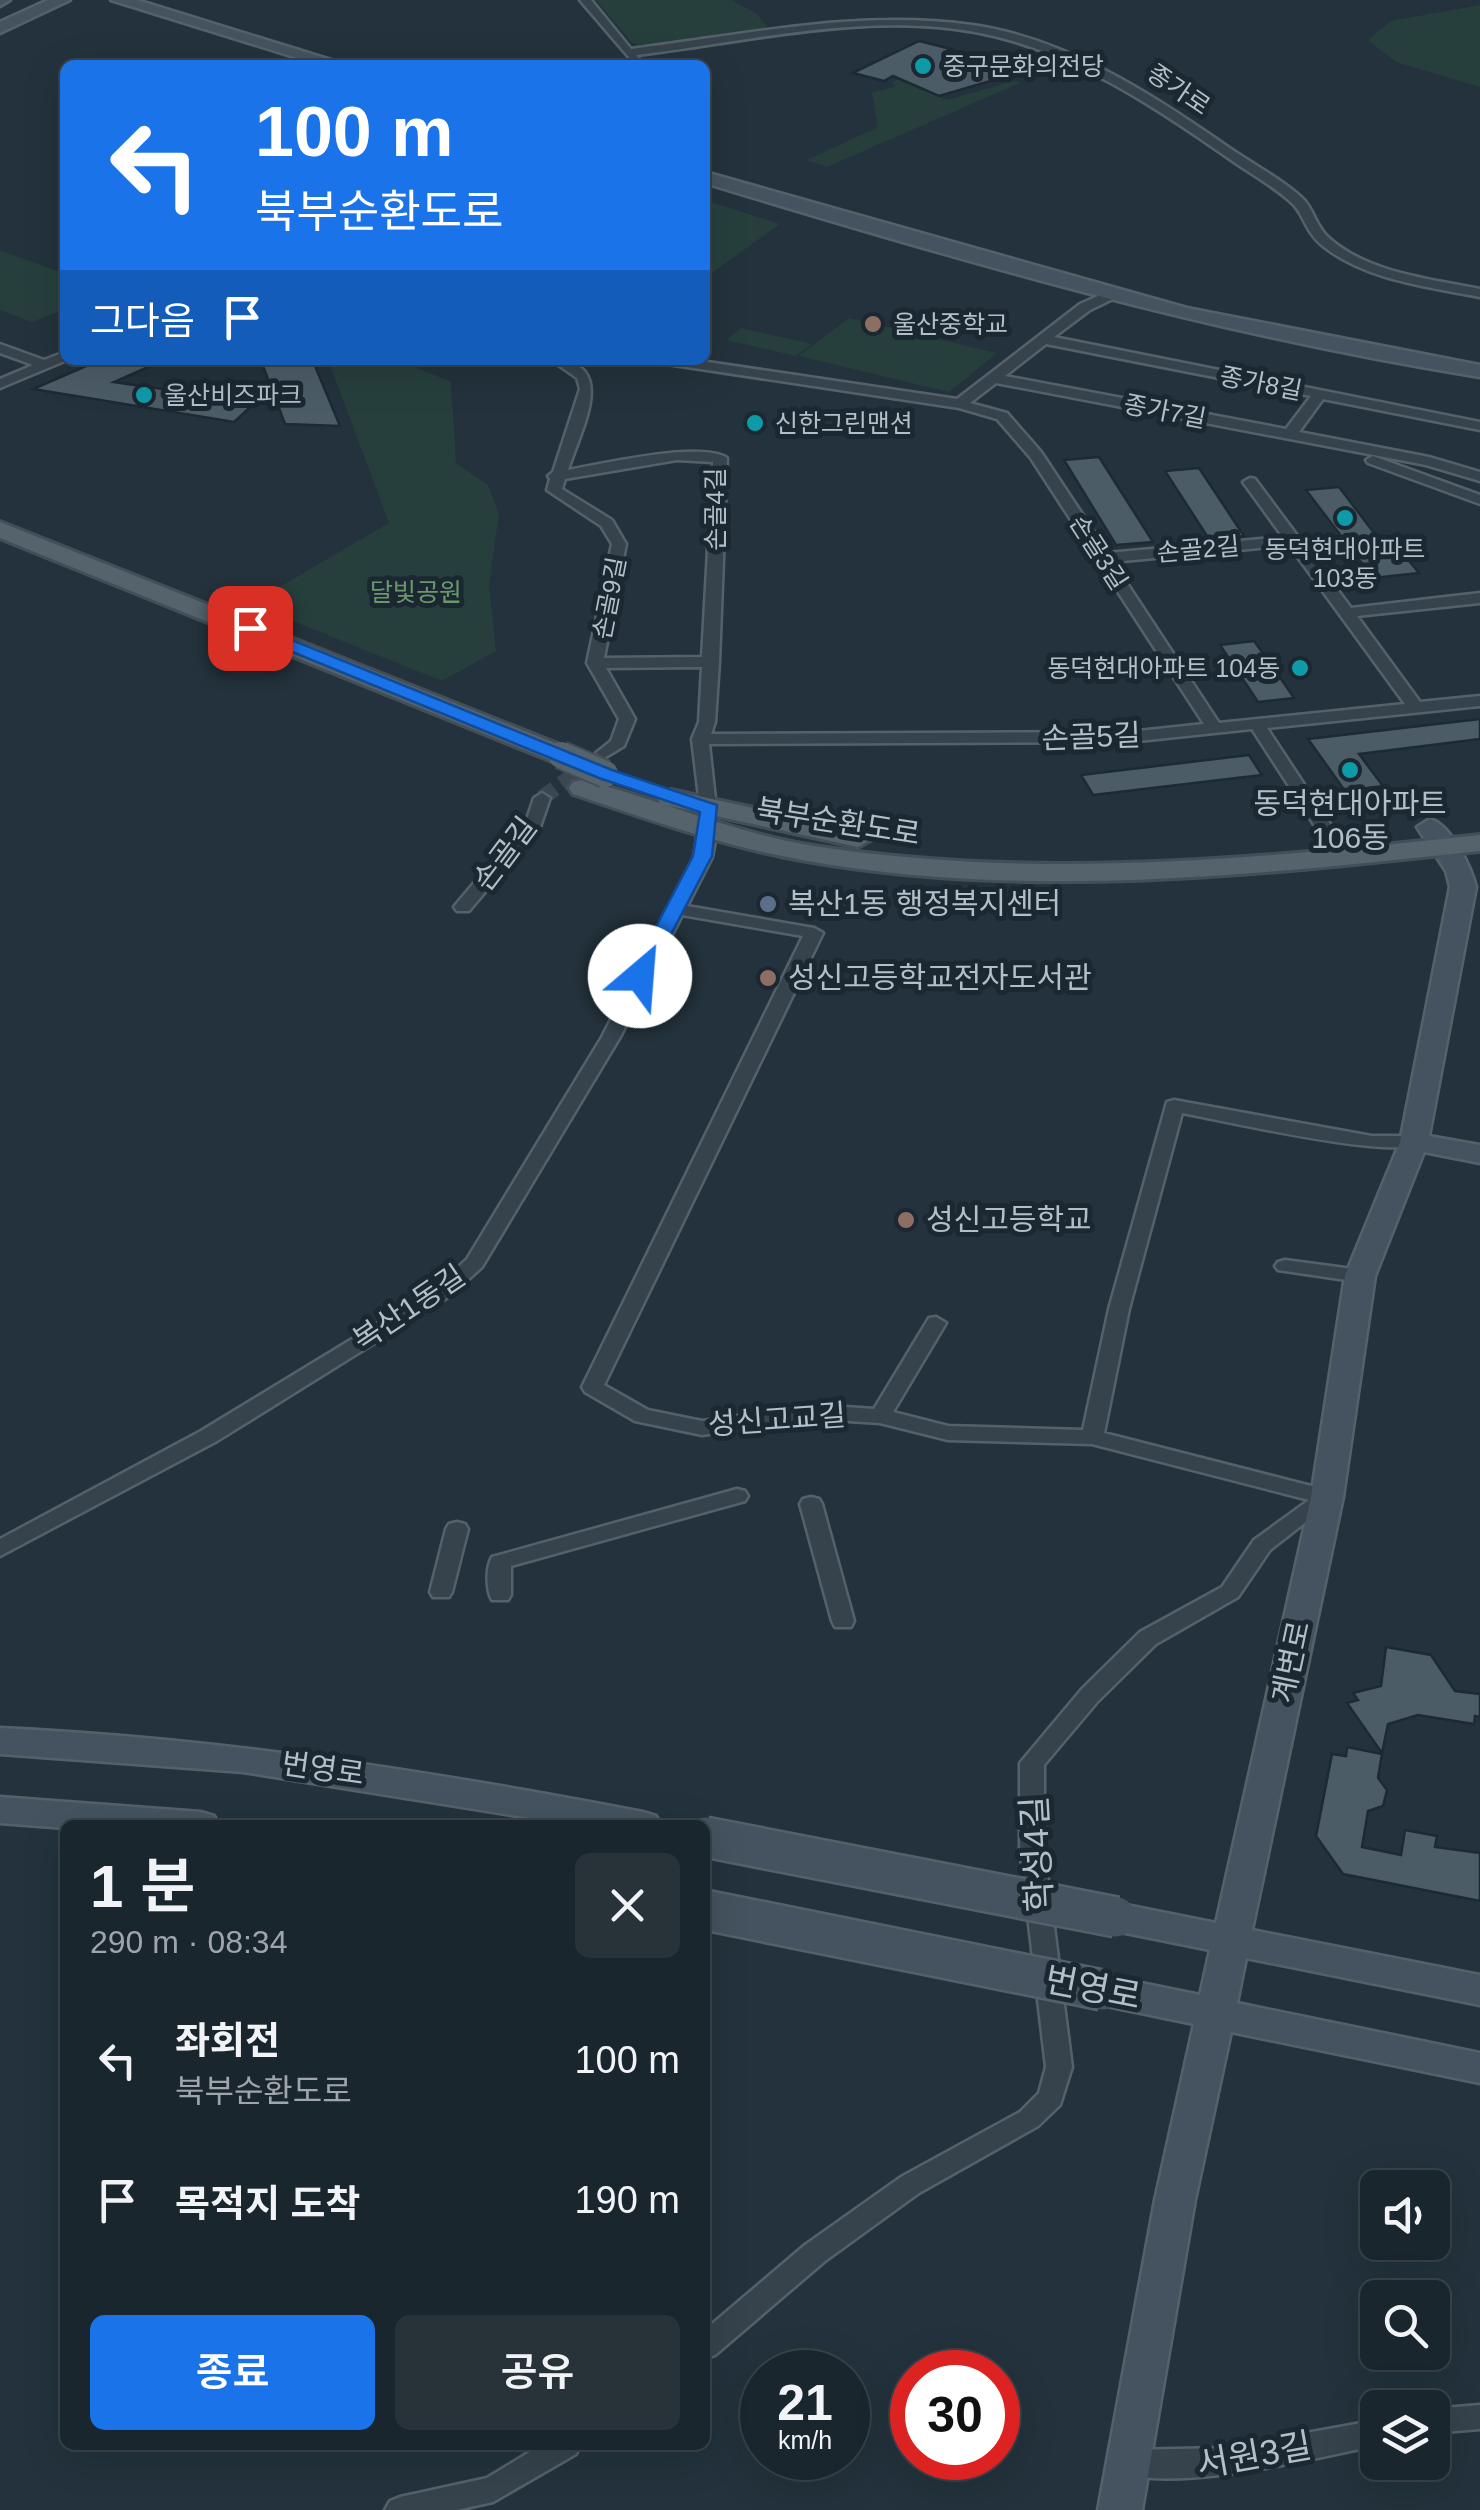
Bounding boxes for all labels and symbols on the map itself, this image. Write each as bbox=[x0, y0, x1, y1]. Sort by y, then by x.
place label: 중구문화의전당 bbox=[943, 52, 1104, 80]
marker: 중구문화의전당 bbox=[912, 55, 934, 77]
street label: 종가로 bbox=[1143, 58, 1215, 120]
place label: 울산중학교 bbox=[893, 310, 1008, 338]
marker: 울산중학교 bbox=[862, 313, 884, 335]
street label: 종가8길 bbox=[1218, 361, 1304, 405]
place label: 울산비즈파크 bbox=[164, 381, 302, 409]
marker: 울산비즈파크 bbox=[133, 384, 155, 406]
street label: 종가7길 bbox=[1122, 389, 1208, 433]
place label: 신한그린맨션 bbox=[775, 409, 913, 437]
marker: 신한그린맨션 bbox=[744, 412, 766, 434]
street label: 손골4길 bbox=[701, 468, 729, 550]
marker: 동덕현대아파트 103동 bbox=[1334, 507, 1356, 529]
street label: 손골3길 bbox=[1065, 510, 1133, 594]
street label: 손골2길 bbox=[1155, 531, 1241, 567]
place label: 동덕현대아파트 103동 bbox=[1264, 535, 1426, 592]
street label: 손골9길 bbox=[587, 555, 631, 641]
park label: 달빛공원 bbox=[370, 578, 462, 606]
pin bbox=[208, 586, 293, 671]
place label: 동덕현대아파트 104동 bbox=[1047, 654, 1280, 682]
marker: 동덕현대아파트 104동 bbox=[1289, 657, 1311, 679]
street label: 손골5길 bbox=[1041, 718, 1141, 755]
marker: 동덕현대아파트 106동 bbox=[1339, 759, 1361, 781]
place label: 동덕현대아파트 106동 bbox=[1253, 787, 1447, 854]
street label: 북부순환도로 bbox=[754, 792, 922, 851]
street label: 손골길 bbox=[467, 811, 543, 897]
place label: 복산1동 행정복지센터 bbox=[788, 887, 1061, 920]
marker: 복산1동 행정복지센터 bbox=[757, 893, 779, 915]
position arrow bbox=[588, 924, 692, 1028]
place label: 성신고등학교전자도서관 bbox=[788, 961, 1092, 994]
marker: 성신고등학교전자도서관 bbox=[757, 967, 779, 989]
place label: 성신고등학교 bbox=[926, 1203, 1092, 1236]
marker: 성신고등학교 bbox=[895, 1209, 917, 1231]
street label: 복산1동길 bbox=[347, 1258, 471, 1357]
street label: 성신고교길 bbox=[707, 1398, 847, 1441]
street label: 계변로 bbox=[1266, 1618, 1315, 1706]
street label: 번영로 bbox=[280, 1746, 366, 1791]
street label: 학성4길 bbox=[1014, 1795, 1059, 1913]
street label: 번영로 bbox=[1042, 1959, 1144, 2016]
speed limit sign: 30 bbox=[890, 2350, 1020, 2480]
street label: 서원3길 bbox=[1193, 2425, 1314, 2484]

